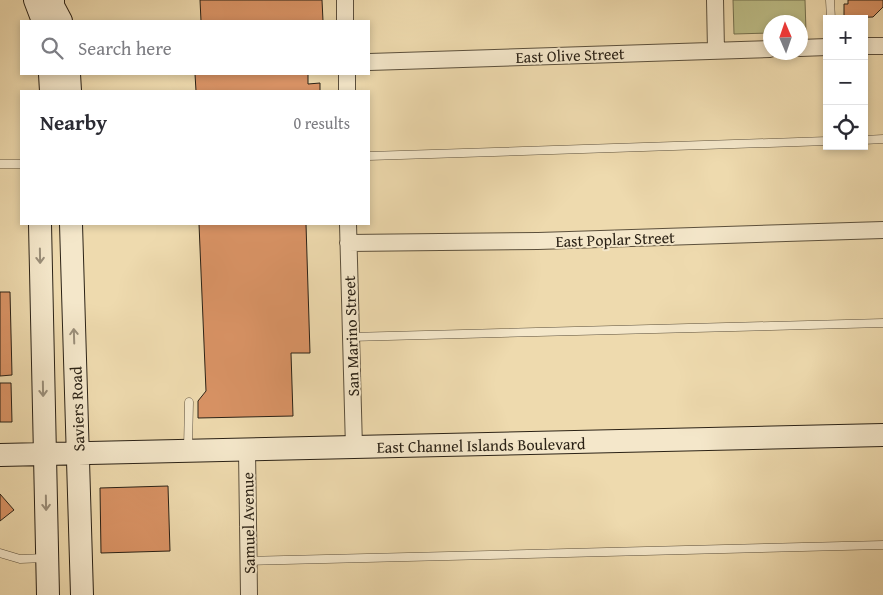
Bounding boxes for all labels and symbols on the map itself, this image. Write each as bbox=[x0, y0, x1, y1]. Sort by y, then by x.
north arrow bbox=[763, 15, 808, 60]
street label: East Olive Street bbox=[515, 41, 625, 69]
street label: East Poplar Street bbox=[555, 225, 675, 253]
one-way arrow bbox=[36, 248, 45, 264]
street label: San Marino Street bbox=[337, 275, 365, 397]
one-way arrow bbox=[69, 328, 79, 344]
street label: Saviers Road bbox=[64, 366, 90, 452]
one-way arrow bbox=[38, 380, 48, 397]
street label: East Channel Islands Boulevard bbox=[376, 431, 586, 459]
street label: Samuel Avenue bbox=[235, 472, 261, 574]
one-way arrow bbox=[41, 494, 51, 511]

